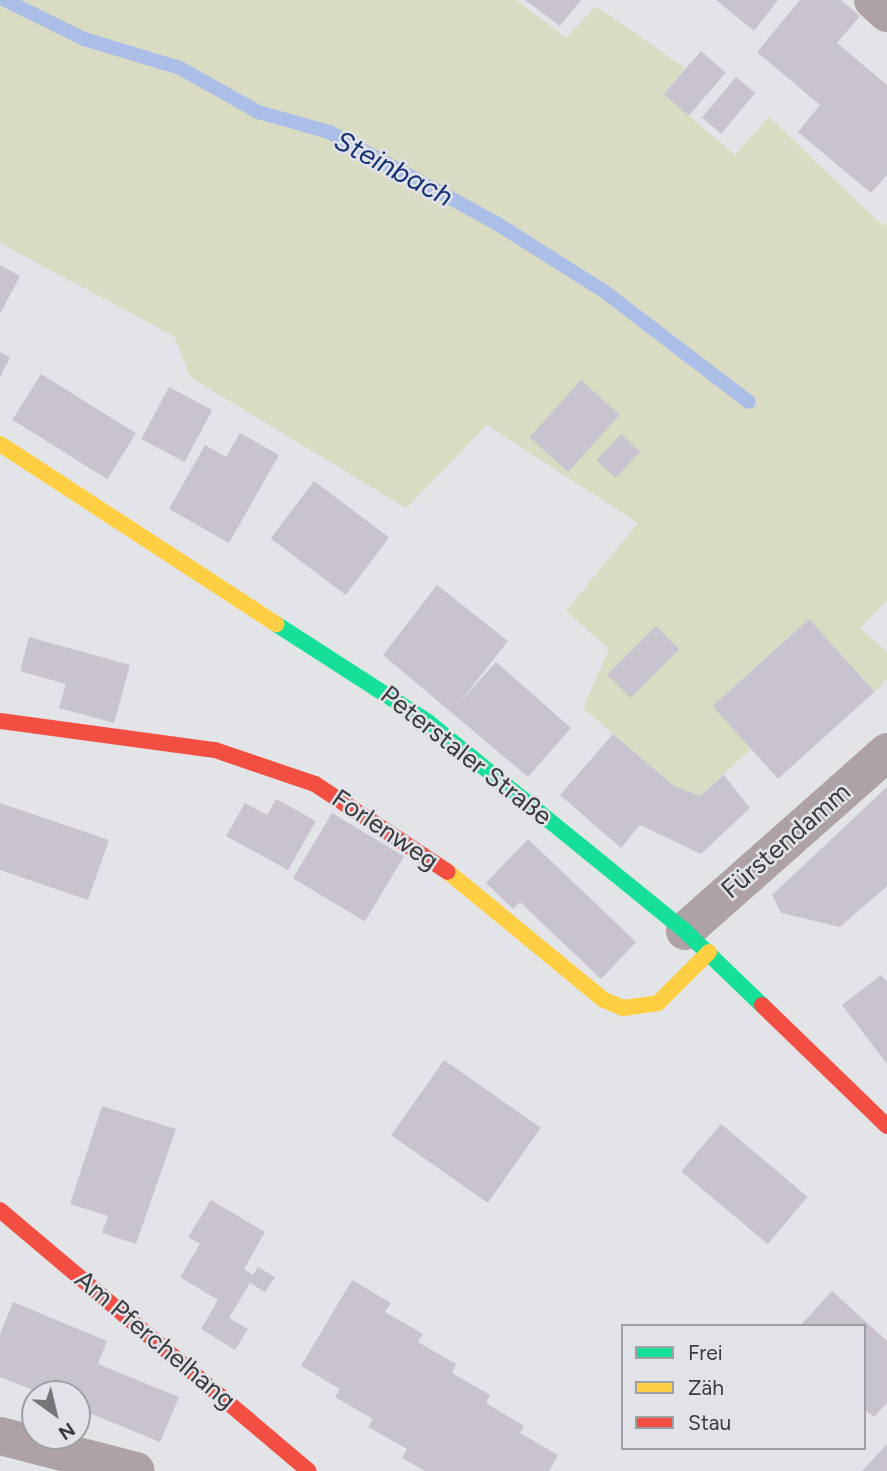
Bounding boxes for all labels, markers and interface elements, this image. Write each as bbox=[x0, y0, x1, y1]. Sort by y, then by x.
water label: Steinbach bbox=[329, 123, 459, 213]
street label: Peterstaler Straße bbox=[374, 679, 558, 833]
street label: Fürstendamm bbox=[715, 777, 857, 905]
street label: Forlenweg bbox=[326, 783, 444, 877]
street label: Am Pferchelhang bbox=[68, 1264, 242, 1416]
legend bbox=[621, 1324, 866, 1450]
text: Frei bbox=[688, 1340, 723, 1365]
text: Zäh bbox=[688, 1375, 724, 1400]
north arrow bbox=[21, 1380, 91, 1450]
text: Stau bbox=[688, 1410, 731, 1435]
text: N bbox=[54, 1418, 79, 1445]

